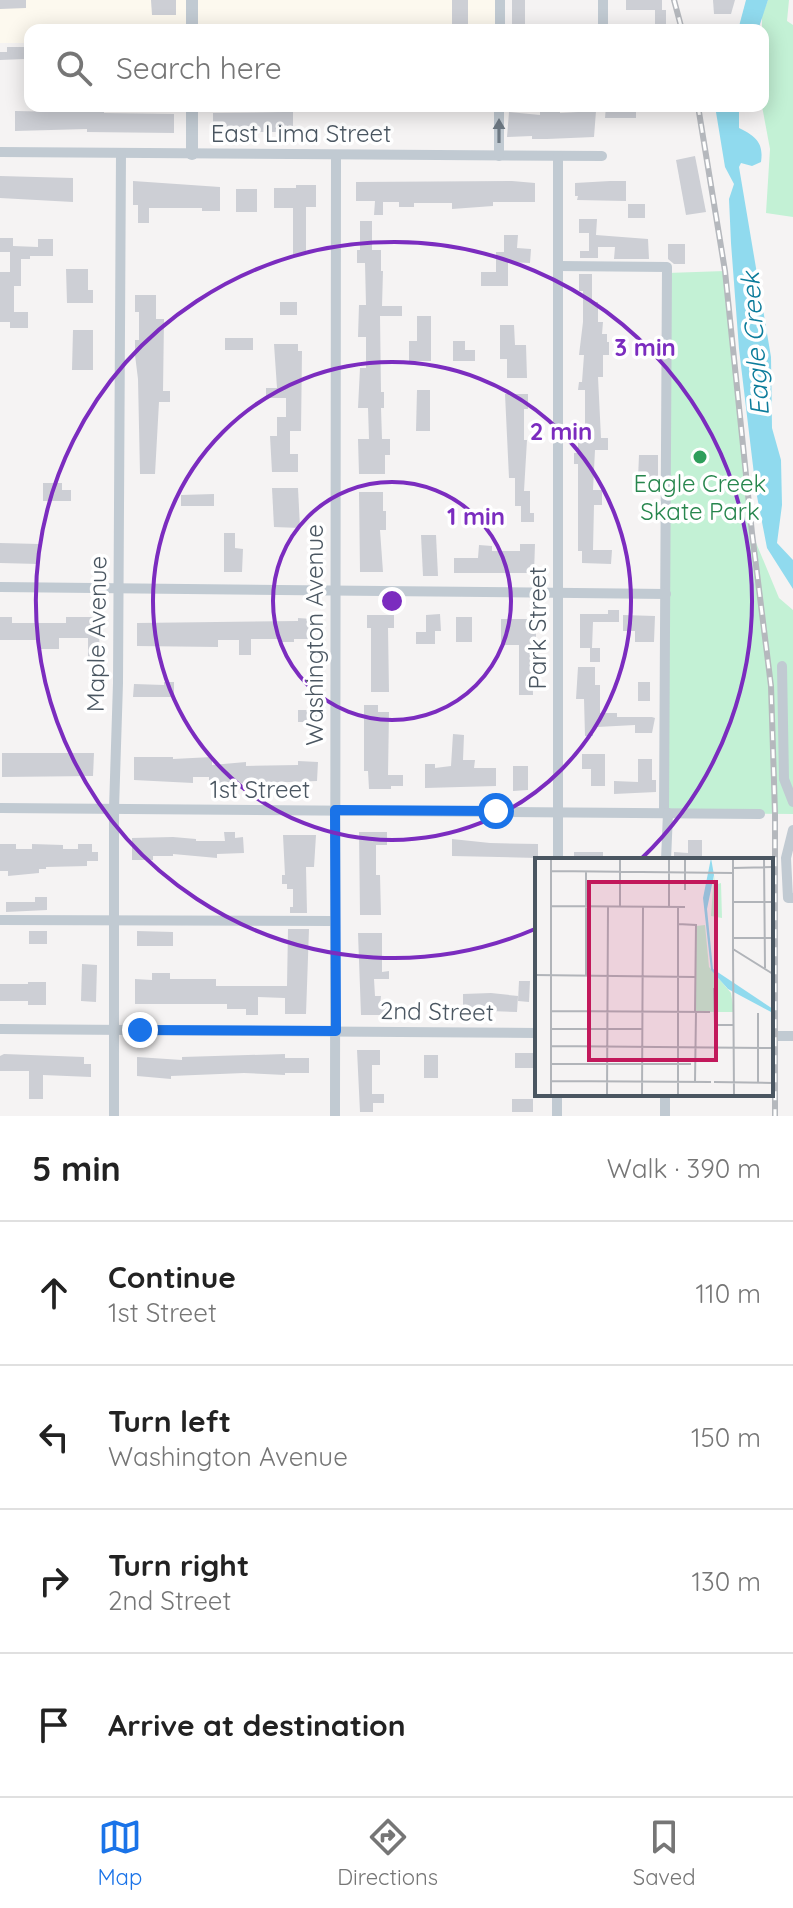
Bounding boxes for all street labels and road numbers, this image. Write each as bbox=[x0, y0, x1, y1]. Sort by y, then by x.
street label: East Lima Street bbox=[211, 118, 391, 148]
street label: Washington Avenue bbox=[299, 524, 329, 746]
street label: Maple Avenue bbox=[80, 556, 112, 712]
street label: Park Street bbox=[522, 567, 552, 689]
street label: 1st Street bbox=[210, 774, 310, 804]
street label: 2nd Street bbox=[380, 995, 494, 1027]

